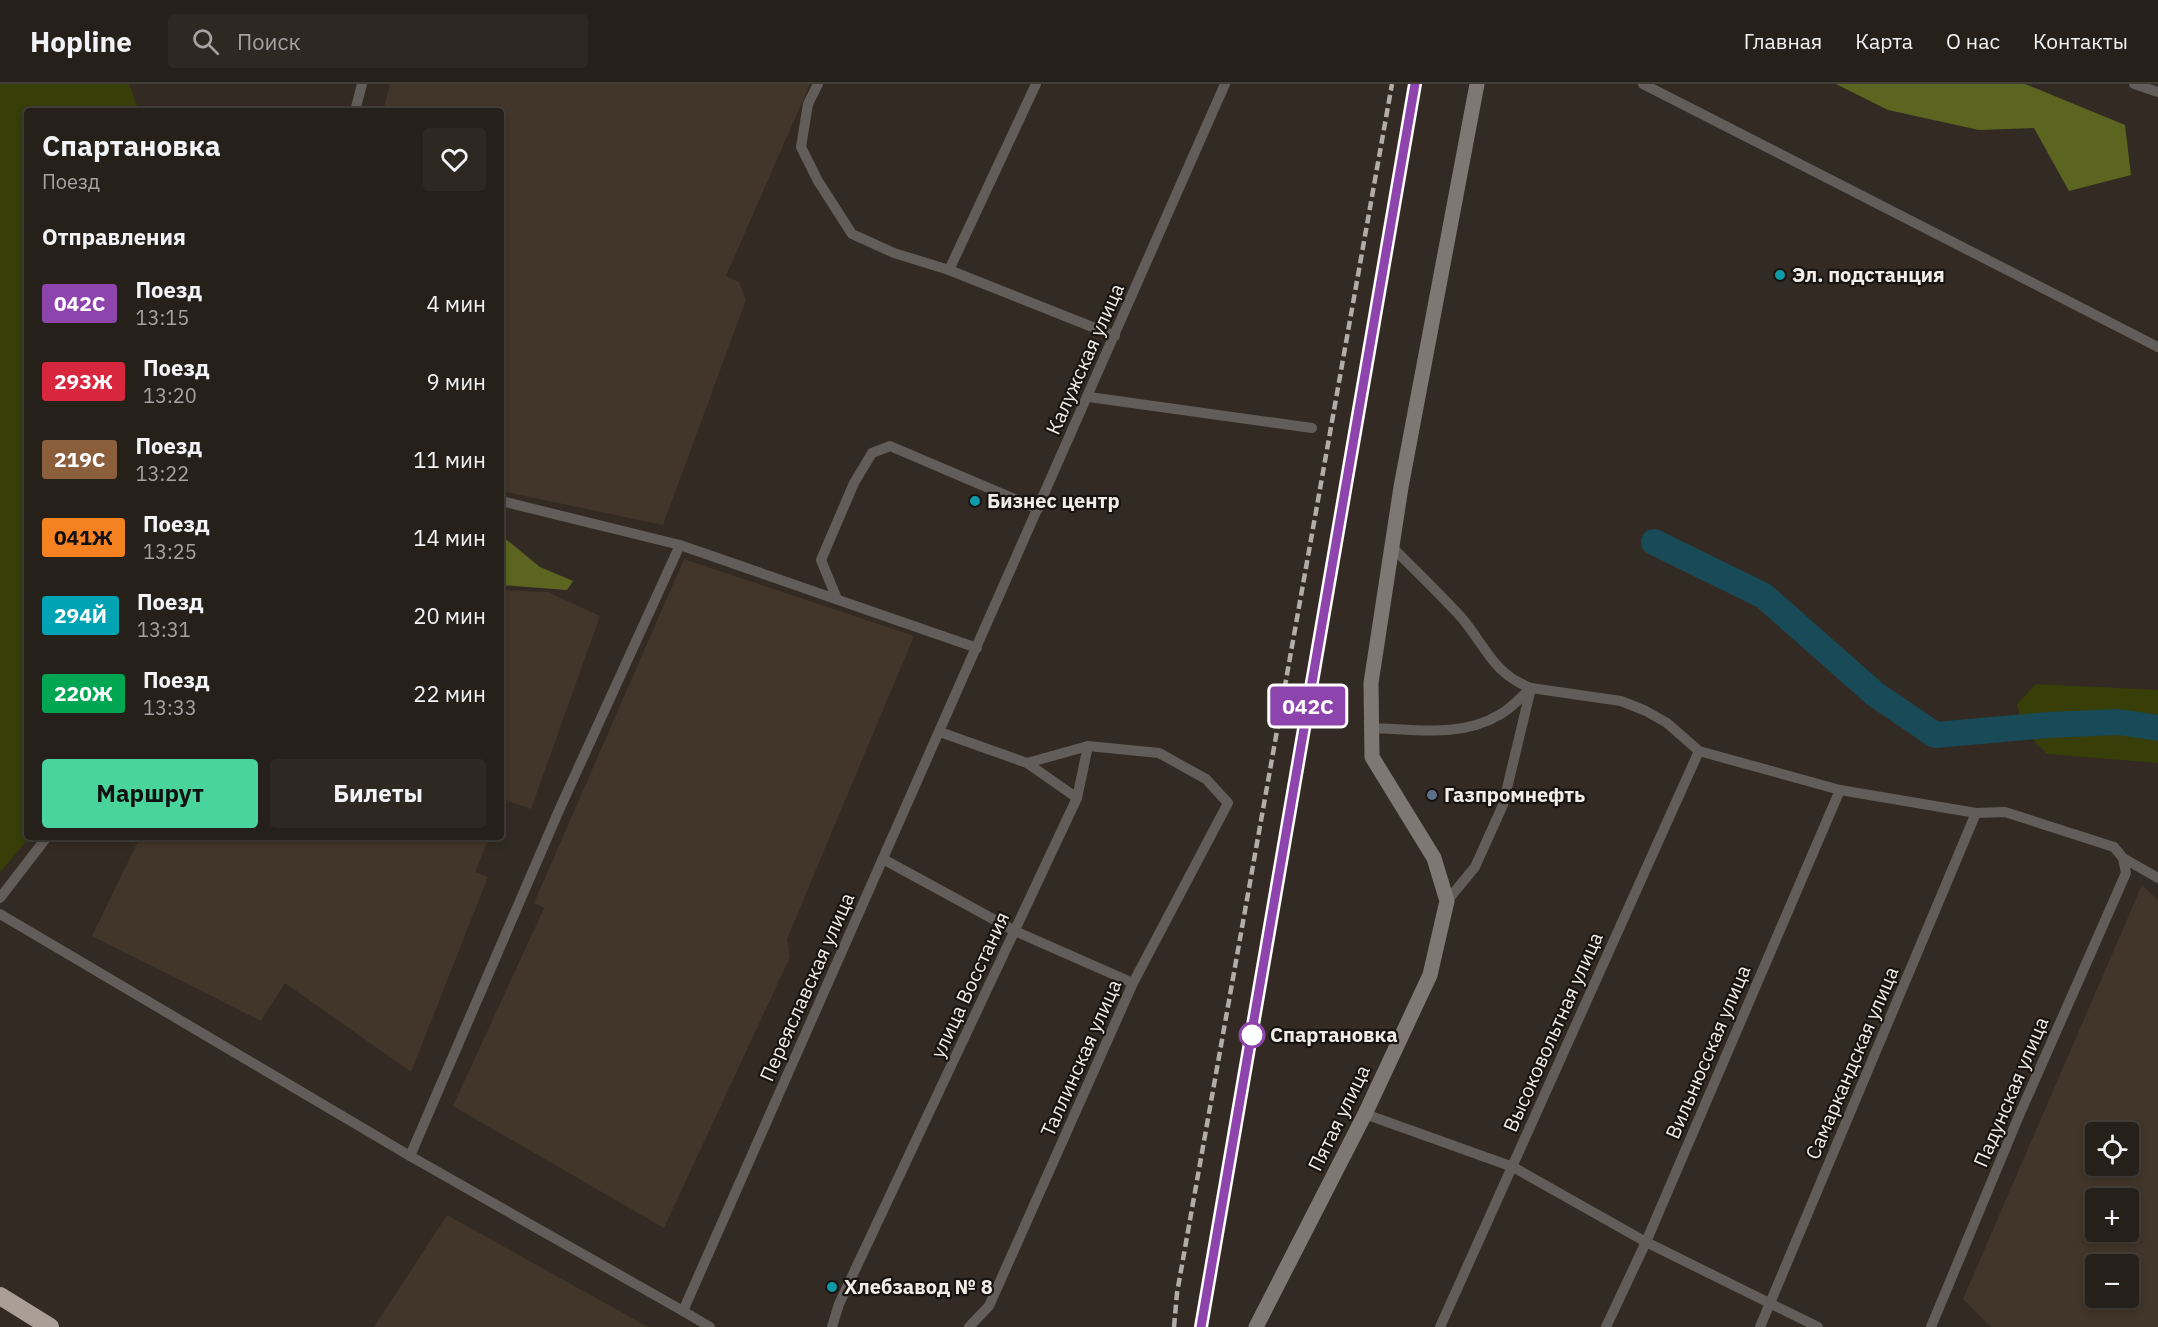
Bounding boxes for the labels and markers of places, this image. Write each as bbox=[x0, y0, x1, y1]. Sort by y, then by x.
place label: Эл. подстанция bbox=[1792, 261, 1945, 288]
marker: Эл. подстанция bbox=[1773, 268, 1787, 282]
place label: Бизнес центр bbox=[987, 487, 1120, 514]
marker: Бизнес центр bbox=[968, 494, 982, 508]
place label: Газпромнефть bbox=[1444, 781, 1585, 808]
marker: Газпромнефть bbox=[1425, 788, 1439, 802]
place label: Спартановка bbox=[1270, 1021, 1398, 1048]
marker: Спартановка bbox=[1239, 1022, 1265, 1048]
place label: Хлебзавод № 8 bbox=[844, 1273, 993, 1300]
marker: Хлебзавод № 8 bbox=[825, 1280, 839, 1294]

